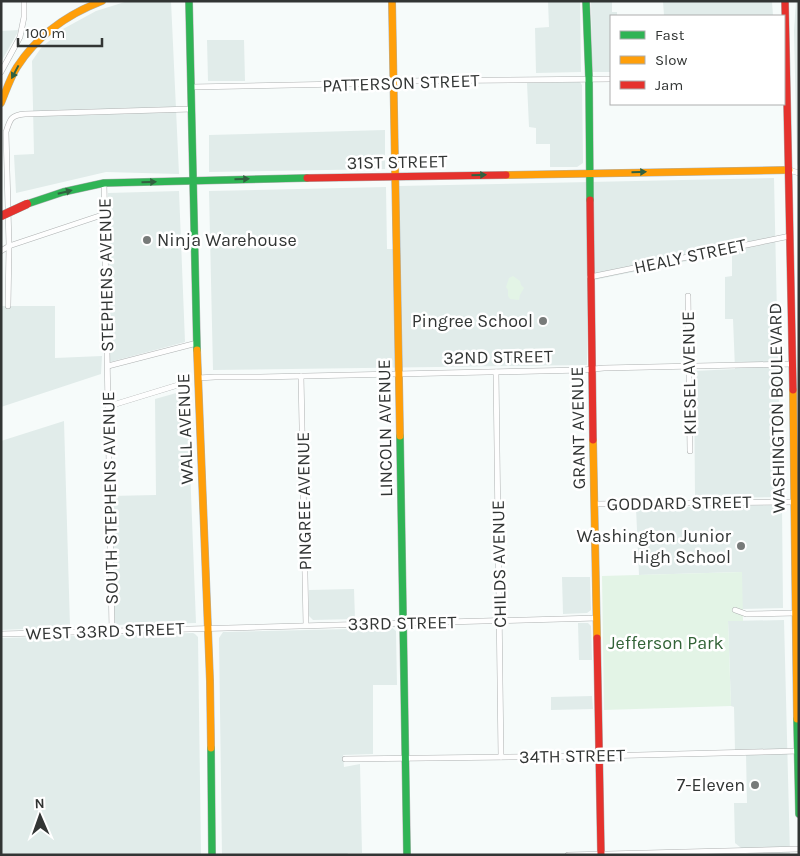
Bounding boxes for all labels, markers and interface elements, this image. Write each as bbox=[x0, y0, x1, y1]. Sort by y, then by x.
scale bar bbox=[18, 15, 101, 47]
legend bbox=[610, 15, 785, 105]
text: 100 m bbox=[25, 24, 65, 42]
text: Fast bbox=[655, 26, 685, 44]
text: Slow bbox=[655, 51, 687, 69]
one-way arrow bbox=[11, 65, 19, 80]
street label: PATTERSON STREET bbox=[322, 69, 480, 97]
text: Jam bbox=[655, 76, 683, 94]
street label: 31ST STREET bbox=[346, 150, 448, 174]
one-way arrow bbox=[631, 168, 647, 176]
one-way arrow bbox=[471, 171, 487, 179]
one-way arrow bbox=[235, 175, 251, 183]
one-way arrow bbox=[141, 177, 157, 185]
one-way arrow bbox=[57, 188, 72, 196]
street label: STEPHENS AVENUE bbox=[94, 198, 118, 352]
place label: Ninja Warehouse bbox=[157, 229, 297, 251]
street label: HEALY STREET bbox=[632, 233, 748, 279]
marker: Ninja Warehouse bbox=[141, 234, 153, 246]
street label: WASHINGTON BOULEVARD bbox=[764, 302, 790, 514]
place label: Pingree School bbox=[412, 310, 533, 332]
street label: KIESEL AVENUE bbox=[677, 311, 701, 435]
marker: Pingree School bbox=[537, 315, 549, 327]
street label: 32ND STREET bbox=[443, 345, 553, 369]
street label: LINCOLN AVENUE bbox=[373, 359, 397, 497]
street label: GRANT AVENUE bbox=[566, 366, 590, 490]
street label: WALL AVENUE bbox=[172, 373, 198, 485]
street label: SOUTH STEPHENS AVENUE bbox=[97, 391, 123, 605]
street label: PINGREE AVENUE bbox=[292, 431, 316, 571]
street label: GODDARD STREET bbox=[606, 491, 752, 515]
street label: CHILDS AVENUE bbox=[487, 500, 511, 628]
place label: Washington Junior High School bbox=[576, 525, 731, 568]
marker: Washington Junior High School bbox=[735, 540, 747, 552]
street label: 33RD STREET bbox=[348, 611, 456, 635]
street label: WEST 33RD STREET bbox=[25, 617, 185, 645]
park label: Jefferson Park bbox=[608, 632, 724, 654]
street label: 34TH STREET bbox=[519, 744, 625, 768]
place label: 7-Eleven bbox=[677, 774, 745, 796]
marker: 7-Eleven bbox=[749, 779, 761, 791]
north arrow bbox=[15, 791, 65, 841]
text: N bbox=[34, 795, 45, 812]

